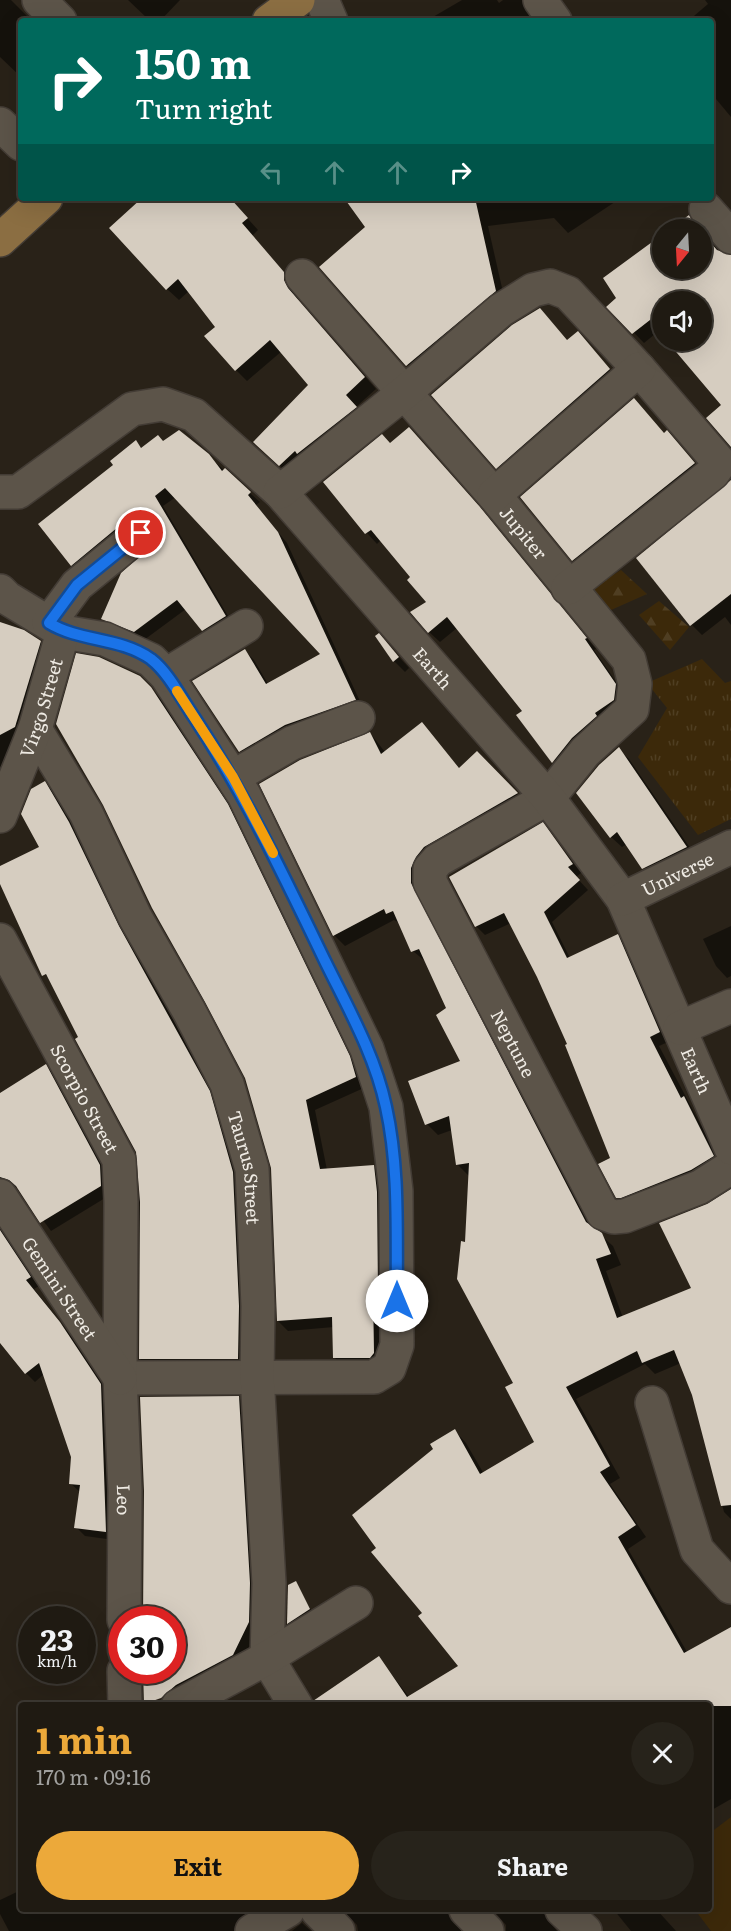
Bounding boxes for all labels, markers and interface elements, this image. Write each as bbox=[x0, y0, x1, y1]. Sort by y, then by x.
text: 150 m bbox=[135, 30, 251, 92]
icon: right bbox=[36, 42, 114, 120]
text: Turn right bbox=[135, 87, 272, 127]
icon: left bbox=[255, 156, 288, 189]
icon: ahead bbox=[318, 156, 351, 189]
icon: ahead bbox=[381, 156, 414, 189]
icon: right bbox=[444, 156, 477, 189]
north arrow bbox=[652, 219, 712, 279]
map controls bbox=[652, 219, 712, 351]
button: sound bbox=[652, 291, 712, 351]
street label: Jupiter bbox=[494, 499, 555, 565]
pin bbox=[115, 507, 166, 558]
icon: arrive bbox=[124, 516, 157, 549]
street label: Earth bbox=[407, 640, 460, 695]
street label: Virgo Street bbox=[12, 654, 69, 761]
street label: Universe bbox=[637, 844, 718, 902]
street label: Neptune bbox=[485, 1004, 543, 1082]
street label: Scorpio Street bbox=[45, 1039, 127, 1159]
street label: Earth bbox=[675, 1043, 719, 1098]
street label: Taurus Street bbox=[222, 1107, 268, 1226]
street label: Gemini Street bbox=[16, 1231, 105, 1346]
position arrow bbox=[365, 1269, 429, 1333]
street label: Leo bbox=[111, 1483, 139, 1516]
speed limit sign: 30 bbox=[108, 1606, 186, 1684]
text: 23 bbox=[41, 1616, 73, 1660]
text: km/h bbox=[37, 1649, 77, 1672]
text: 1 min bbox=[36, 1712, 132, 1765]
button: close bbox=[631, 1722, 694, 1785]
text: 170 m · 09:16 bbox=[36, 1761, 151, 1791]
button: Exit bbox=[36, 1831, 359, 1900]
button: Share bbox=[371, 1831, 694, 1900]

